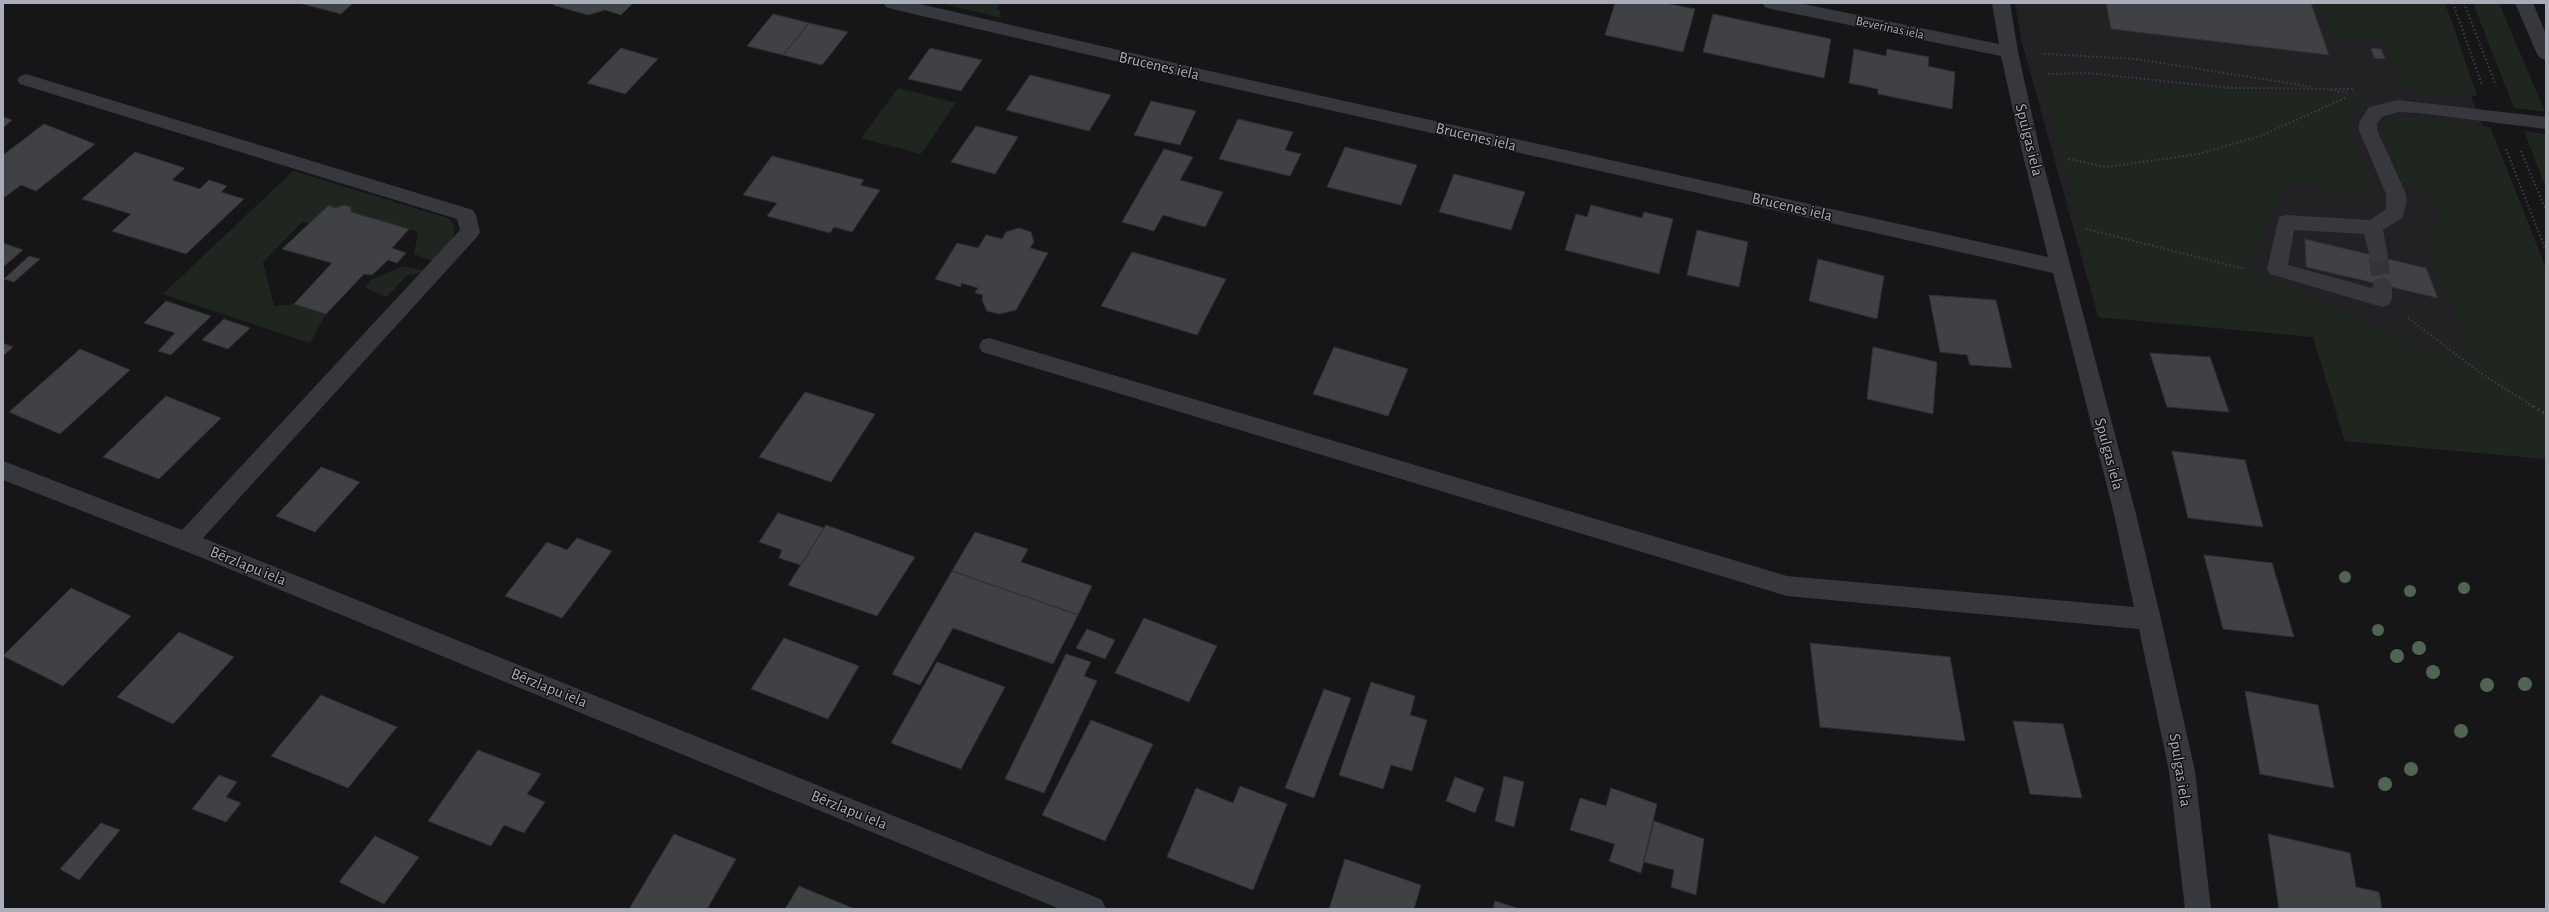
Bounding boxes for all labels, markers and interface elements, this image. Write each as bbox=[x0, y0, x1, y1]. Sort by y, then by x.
street label: Beverīnas iela bbox=[1854, 13, 1926, 43]
street label: Brucenes iela bbox=[1117, 47, 1201, 85]
street label: Spulgas iela bbox=[2011, 102, 2047, 178]
street label: Brucenes iela bbox=[1434, 118, 1518, 156]
street label: Brucenes iela bbox=[1750, 188, 1834, 226]
street label: Spulgas iela bbox=[2090, 416, 2128, 492]
street label: Bērzlapu iela bbox=[207, 542, 289, 590]
street label: Bērzlapu iela bbox=[508, 664, 590, 712]
street label: Spulgas iela bbox=[2165, 732, 2195, 808]
street label: Bērzlapu iela bbox=[808, 786, 890, 834]

